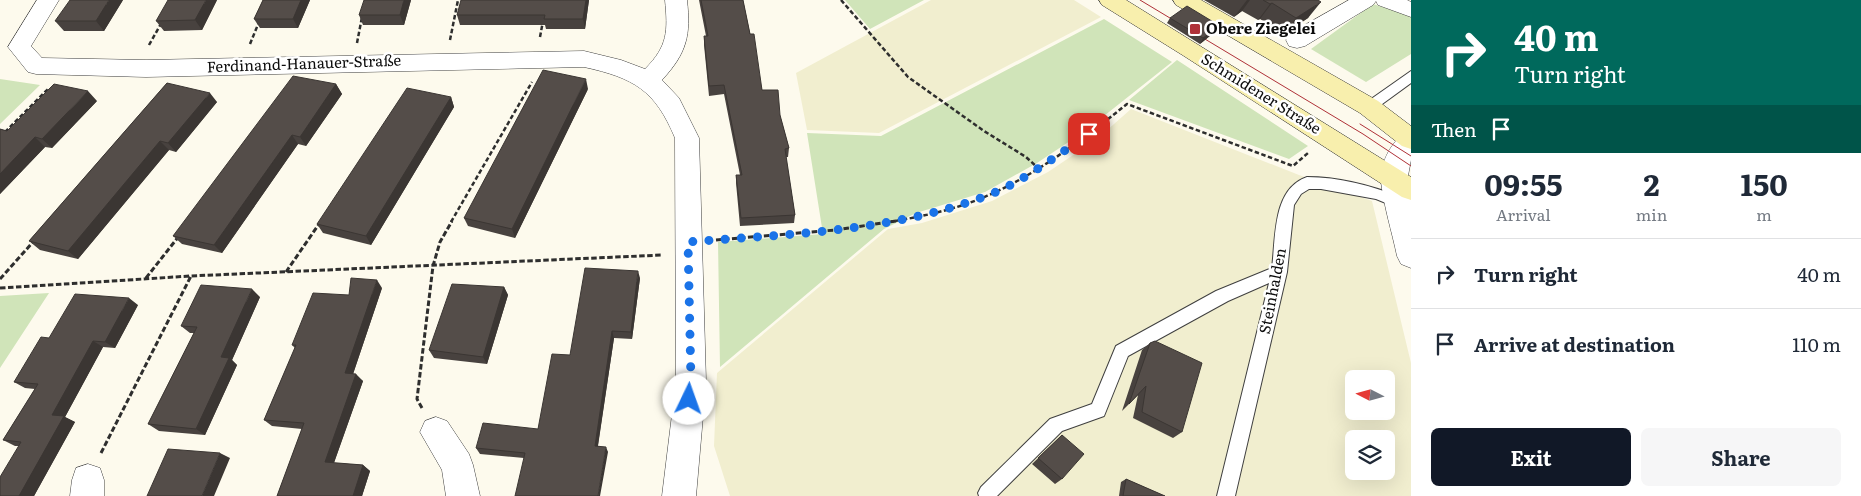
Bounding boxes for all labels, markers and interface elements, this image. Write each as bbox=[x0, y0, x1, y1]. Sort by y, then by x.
text: 40 m bbox=[1514, 10, 1599, 62]
place label: Obere Ziegelei bbox=[1206, 16, 1316, 39]
icon: right bbox=[1431, 20, 1496, 85]
marker: Obere Ziegelei bbox=[1188, 22, 1202, 36]
street label: Schmidener Straße bbox=[1197, 47, 1326, 139]
street label: Ferdinand-Hanauer-Straße bbox=[206, 48, 402, 77]
text: Turn right bbox=[1514, 57, 1626, 90]
pin bbox=[1068, 113, 1110, 155]
text: Then bbox=[1431, 115, 1477, 143]
icon: arrive bbox=[1487, 115, 1515, 143]
icon: arrive bbox=[1075, 120, 1103, 148]
text: 09:55 bbox=[1484, 161, 1563, 205]
text: 2 bbox=[1643, 161, 1660, 205]
text: 150 bbox=[1740, 161, 1788, 205]
text: Arrival bbox=[1496, 202, 1551, 226]
text: min bbox=[1636, 202, 1667, 226]
text: m bbox=[1756, 202, 1772, 226]
street label: Steinhalden bbox=[1252, 246, 1291, 336]
icon: right bbox=[1431, 260, 1459, 288]
text: Turn right bbox=[1474, 260, 1578, 288]
text: 40 m bbox=[1797, 260, 1841, 288]
icon: arrive bbox=[1431, 330, 1459, 358]
text: Arrive at destination bbox=[1474, 330, 1675, 358]
text: 110 m bbox=[1792, 330, 1841, 358]
north arrow bbox=[1345, 370, 1395, 420]
map controls bbox=[1345, 370, 1395, 480]
position arrow bbox=[662, 372, 714, 424]
button: Exit bbox=[1431, 428, 1631, 486]
button: Share bbox=[1641, 428, 1841, 486]
button: layers bbox=[1345, 430, 1395, 480]

